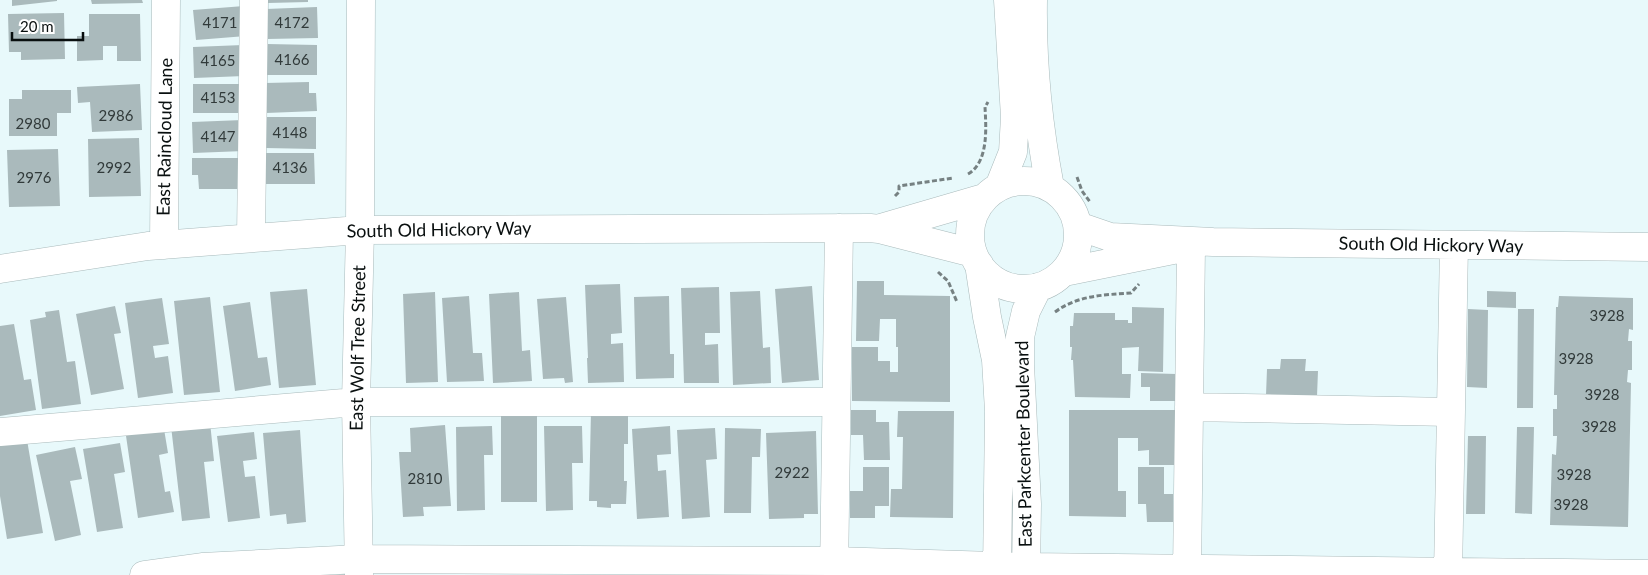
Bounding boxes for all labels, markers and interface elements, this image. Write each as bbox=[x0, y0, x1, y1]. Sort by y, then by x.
scale bar bbox=[12, 10, 84, 42]
house number: 4171 bbox=[203, 13, 237, 31]
house number: 4172 bbox=[275, 13, 309, 31]
text: 20 m bbox=[20, 17, 54, 35]
house number: 4166 bbox=[275, 50, 310, 68]
house number: 4165 bbox=[201, 51, 235, 69]
street label: East Raincloud Lane bbox=[152, 58, 176, 216]
house number: 4153 bbox=[201, 88, 235, 106]
house number: 2986 bbox=[99, 106, 134, 124]
house number: 2980 bbox=[16, 114, 51, 132]
house number: 4148 bbox=[273, 123, 307, 141]
house number: 4147 bbox=[201, 127, 236, 145]
house number: 2992 bbox=[97, 158, 131, 176]
house number: 4136 bbox=[273, 158, 308, 176]
house number: 2976 bbox=[17, 168, 52, 186]
street label: South Old Hickory Way bbox=[346, 216, 532, 242]
street label: South Old Hickory Way bbox=[1338, 231, 1524, 257]
street label: East Wolf Tree Street bbox=[345, 264, 369, 431]
house number: 3928 bbox=[1590, 306, 1624, 324]
street label: East Parkcenter Boulevard bbox=[1010, 340, 1036, 548]
house number: 3928 bbox=[1559, 349, 1593, 367]
house number: 3928 bbox=[1585, 385, 1619, 403]
house number: 3928 bbox=[1582, 417, 1616, 435]
house number: 2922 bbox=[775, 463, 809, 481]
house number: 3928 bbox=[1557, 465, 1591, 483]
house number: 2810 bbox=[408, 469, 443, 487]
house number: 3928 bbox=[1554, 495, 1588, 513]

